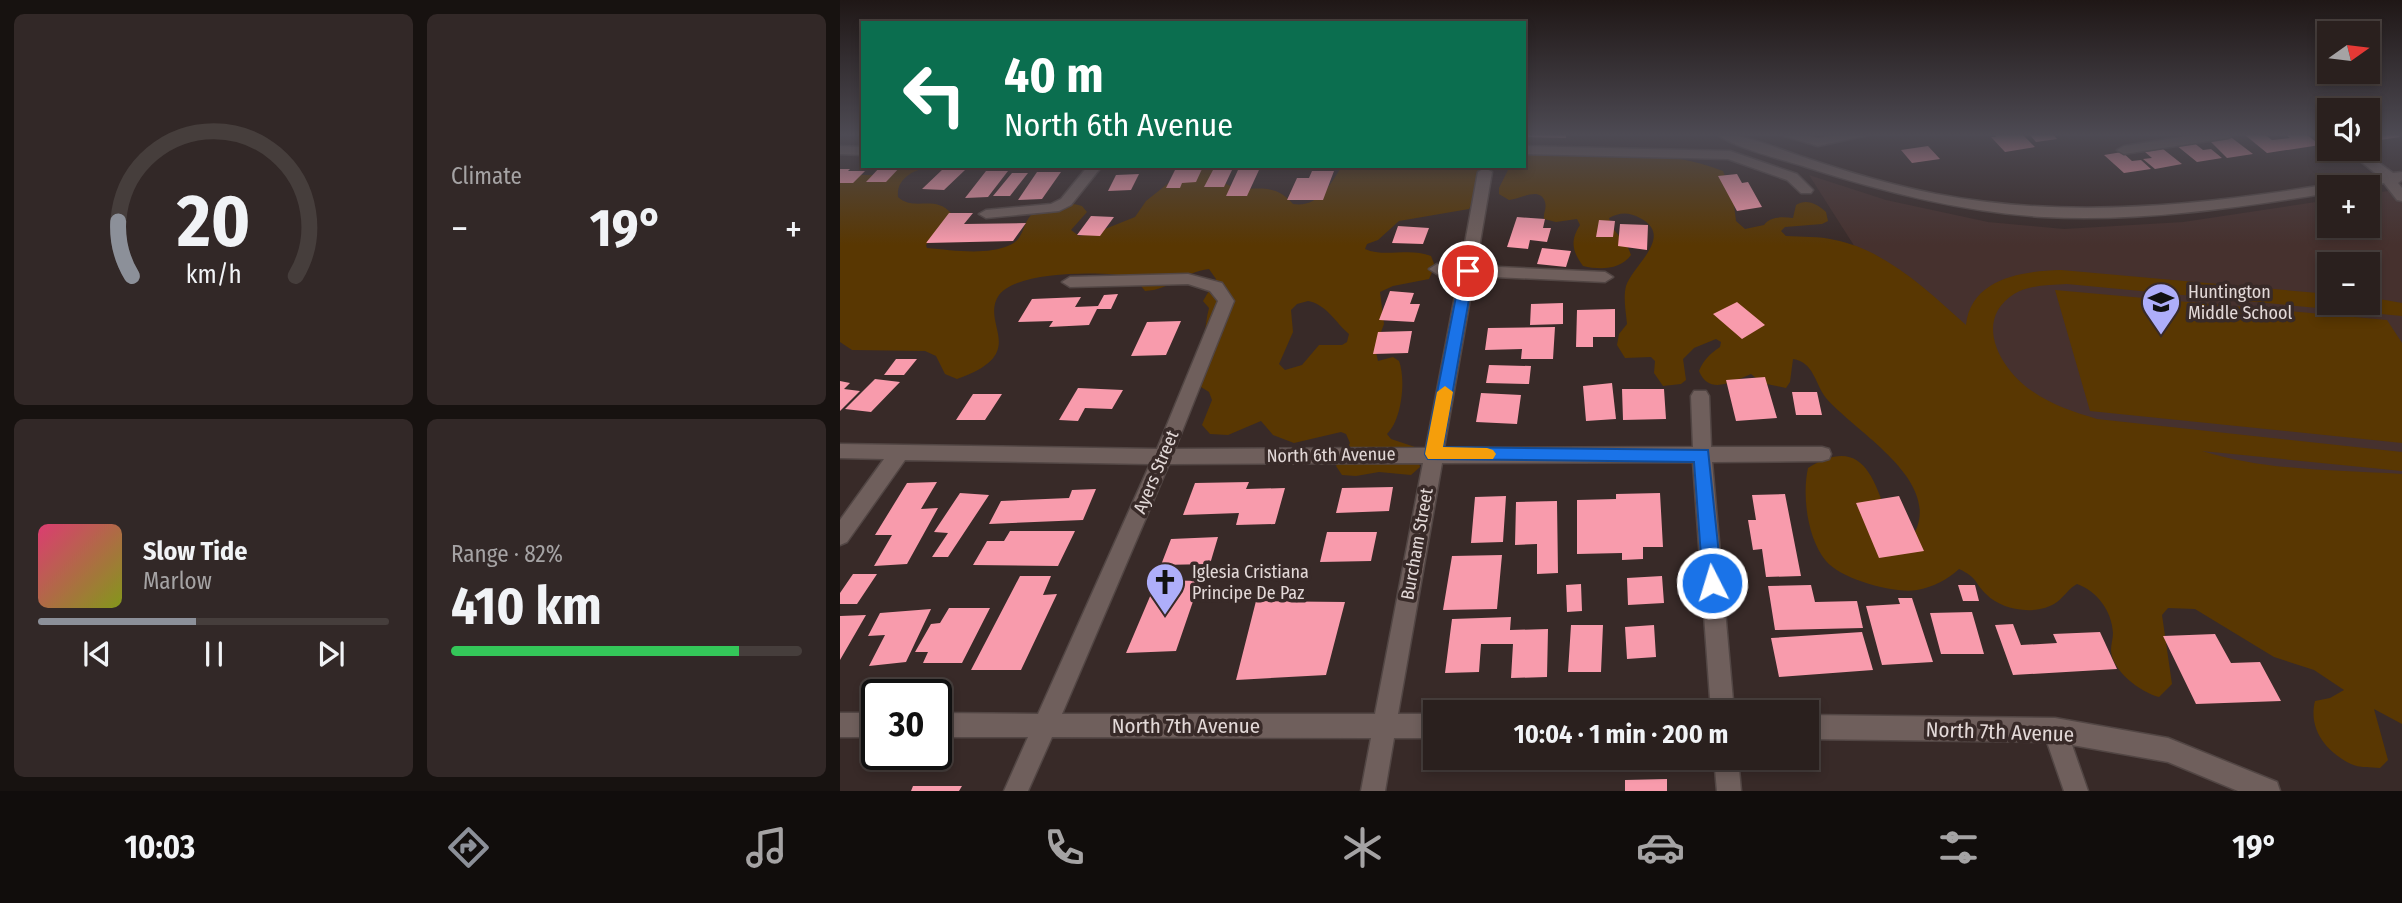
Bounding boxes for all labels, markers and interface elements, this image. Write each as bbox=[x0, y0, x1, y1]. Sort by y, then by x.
north arrow bbox=[2317, 21, 2380, 84]
map controls bbox=[2317, 21, 2380, 315]
text: 40 m bbox=[1004, 46, 1104, 105]
icon: left bbox=[889, 49, 980, 140]
button: sound bbox=[2317, 98, 2380, 161]
text: North 6th Avenue bbox=[1004, 106, 1233, 144]
text: Climate bbox=[451, 162, 522, 190]
button: + bbox=[2317, 175, 2380, 238]
text: 20 bbox=[176, 178, 250, 265]
text: 19° bbox=[590, 197, 663, 260]
text: − bbox=[451, 206, 468, 252]
text: + bbox=[785, 206, 802, 252]
pin bbox=[1438, 241, 1498, 301]
icon: arrive bbox=[1449, 252, 1487, 290]
button: − bbox=[2317, 252, 2380, 315]
text: km/h bbox=[186, 259, 241, 289]
school or university icon: Huntington Middle School bbox=[2140, 281, 2182, 336]
place label: Huntington Middle School bbox=[2188, 281, 2292, 324]
street label: Ayers Street bbox=[1129, 427, 1183, 517]
street label: North 6th Avenue bbox=[1266, 443, 1396, 467]
street label: Burcham Street bbox=[1396, 486, 1438, 602]
text: Slow Tide bbox=[143, 536, 247, 567]
text: Range · 82% bbox=[451, 540, 563, 568]
position arrow bbox=[1675, 546, 1749, 620]
church icon: Iglesia Cristiana Principe De Paz bbox=[1144, 561, 1186, 616]
place label: Iglesia Cristiana Principe De Paz bbox=[1192, 561, 1309, 604]
text: Marlow bbox=[143, 567, 212, 595]
text: 410 km bbox=[451, 575, 602, 638]
icon: previous bbox=[78, 635, 116, 673]
icon: pause bbox=[195, 635, 233, 673]
icon: next bbox=[312, 635, 350, 673]
speed limit sign: 30 bbox=[861, 679, 952, 770]
street label: North 7th Avenue bbox=[1112, 713, 1260, 739]
street label: North 7th Avenue bbox=[1925, 716, 2075, 748]
text: 10:04 · 1 min · 200 m bbox=[1514, 719, 1728, 750]
icon: directions bbox=[444, 823, 493, 872]
icon: music bbox=[742, 823, 791, 872]
icon: phone bbox=[1040, 823, 1089, 872]
icon: climate bbox=[1338, 823, 1387, 872]
icon: car bbox=[1636, 823, 1685, 872]
icon: filters bbox=[1934, 823, 1983, 872]
text: 10:03 bbox=[125, 828, 195, 866]
text: 19° bbox=[2232, 828, 2277, 866]

